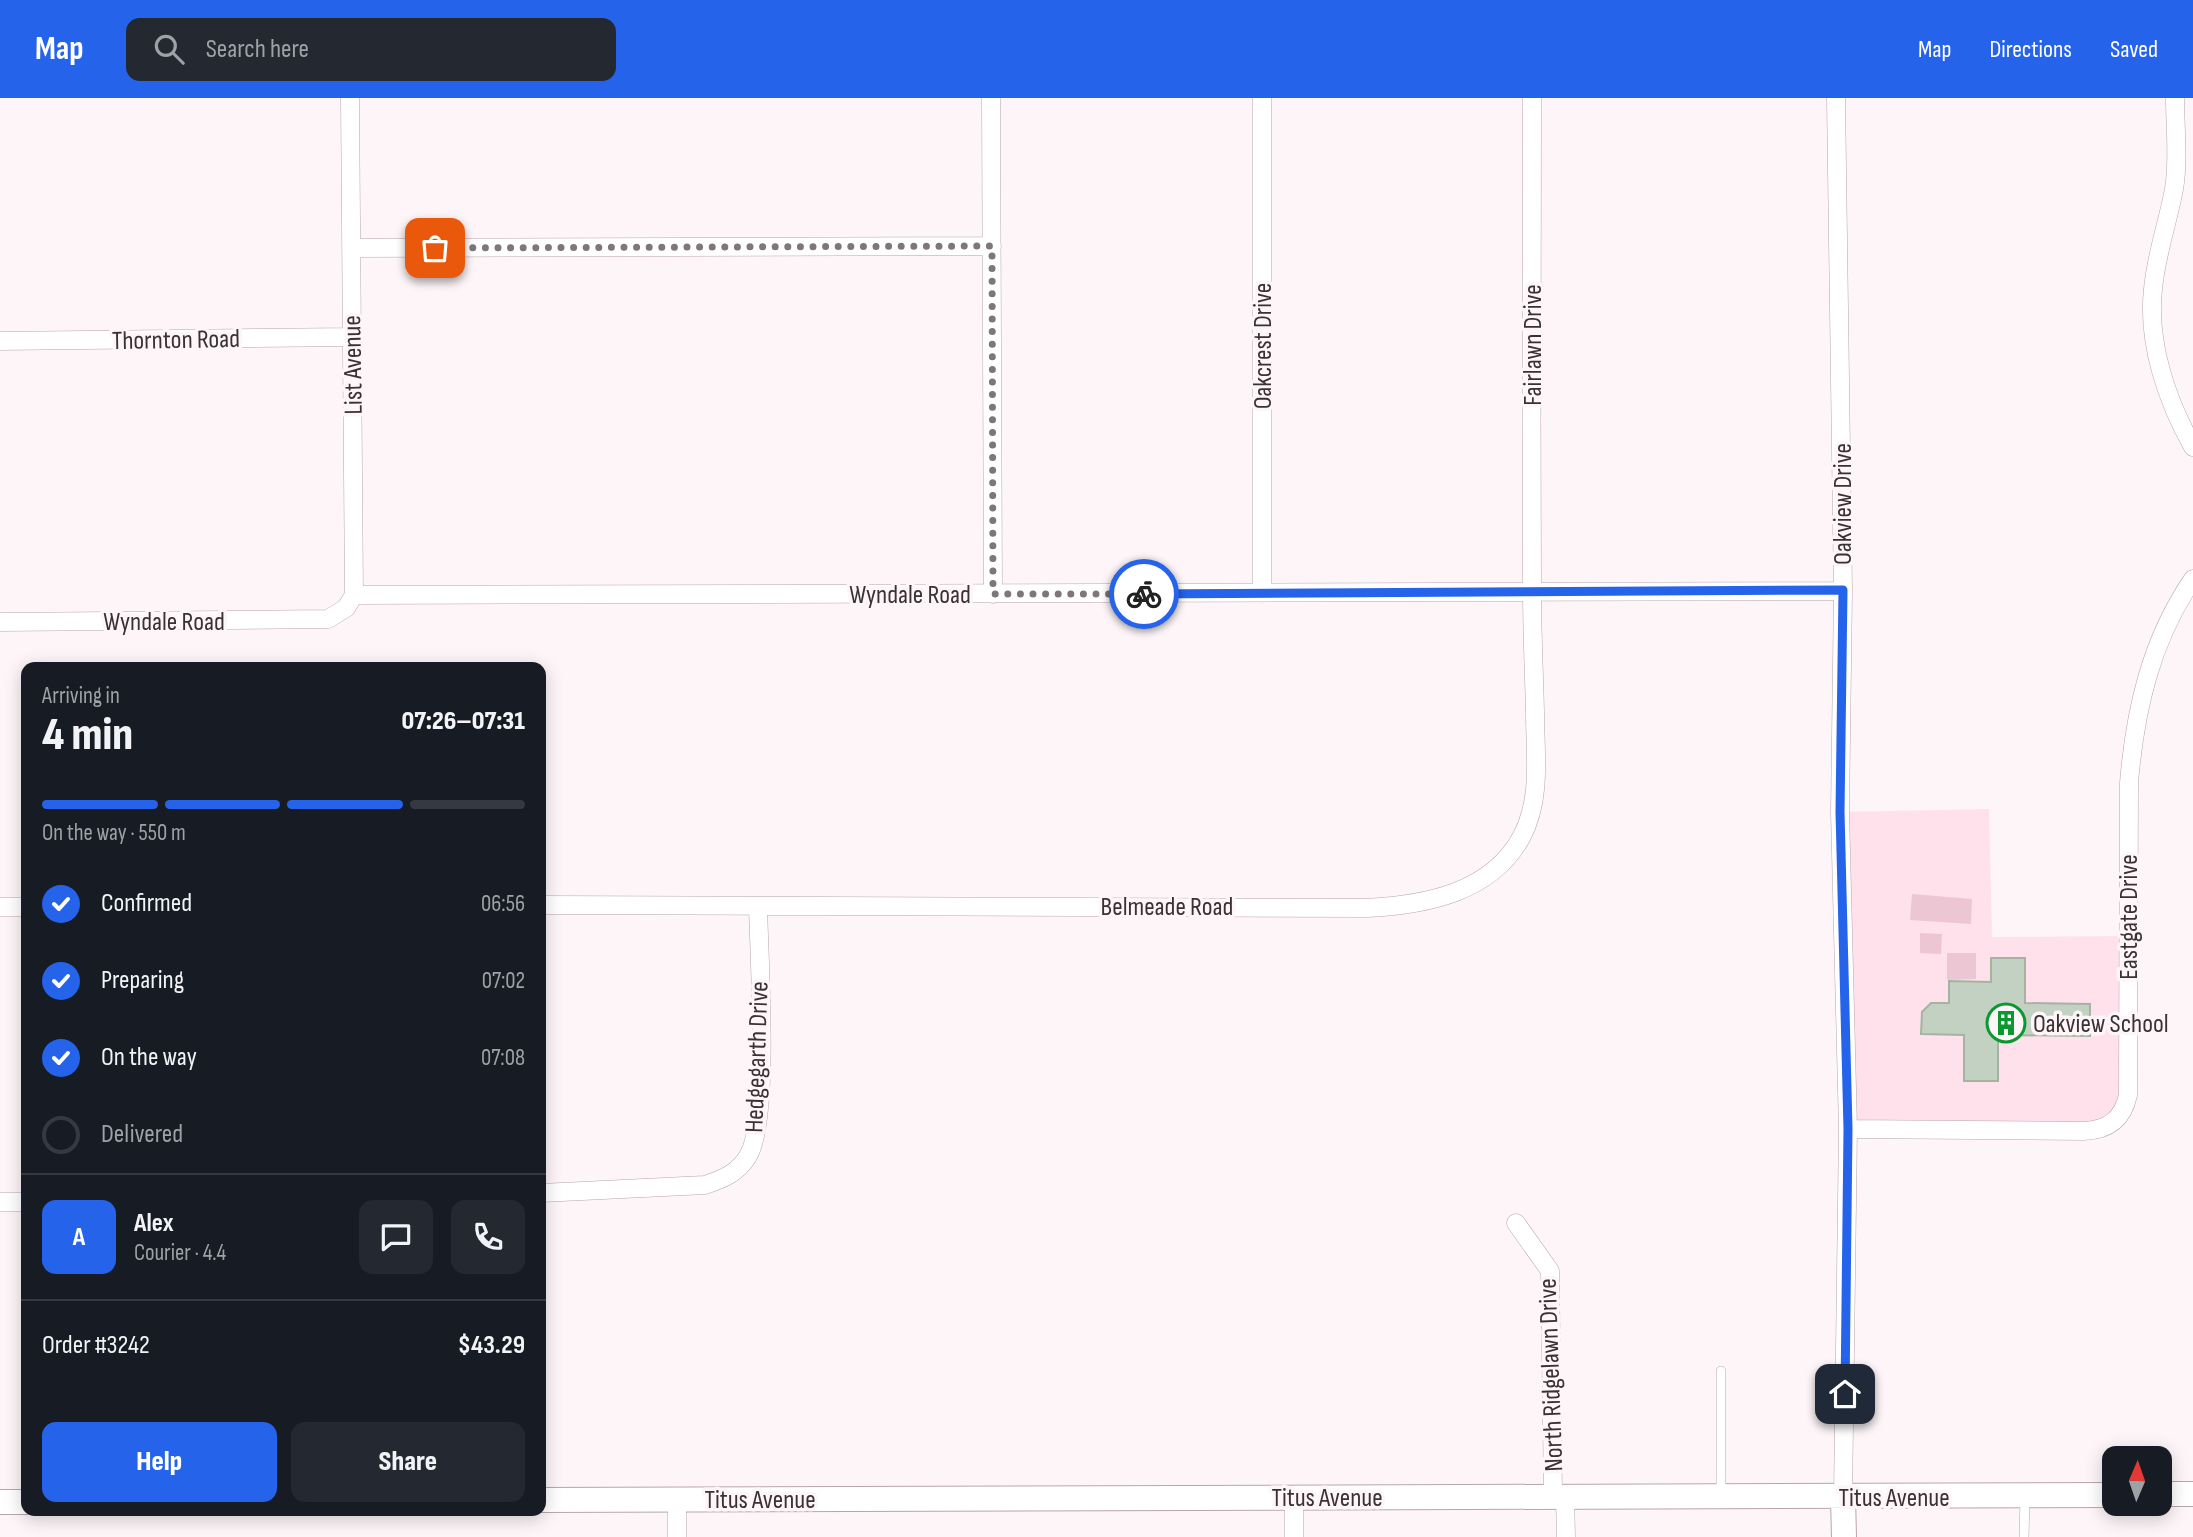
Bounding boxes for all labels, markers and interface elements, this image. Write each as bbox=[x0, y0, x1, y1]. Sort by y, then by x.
search box bbox=[126, 18, 616, 81]
text: Map bbox=[35, 29, 84, 69]
icon: search bbox=[150, 30, 188, 68]
text: Search here bbox=[206, 34, 309, 65]
text: Map bbox=[1918, 35, 1951, 64]
text: Directions bbox=[1989, 35, 2072, 64]
text: Saved bbox=[2110, 35, 2158, 64]
pin bbox=[405, 218, 465, 278]
icon: bag bbox=[416, 229, 454, 267]
street label: Oakcrest Drive bbox=[1248, 283, 1279, 409]
street label: Fairlawn Drive bbox=[1518, 284, 1549, 406]
street label: List Avenue bbox=[337, 315, 370, 415]
street label: Thornton Road bbox=[112, 324, 240, 357]
street label: Oakview Drive bbox=[1828, 443, 1859, 565]
courier bbox=[1109, 559, 1179, 629]
icon: bike bbox=[1125, 575, 1163, 613]
street label: Wyndale Road bbox=[849, 580, 971, 611]
street label: Wyndale Road bbox=[103, 607, 225, 638]
text: Arriving in bbox=[42, 682, 120, 710]
text: 07:26–07:31 bbox=[401, 706, 525, 737]
text: 4 min bbox=[42, 708, 133, 763]
text: On the way · 550 m bbox=[42, 819, 186, 847]
street label: Eastgate Drive bbox=[2114, 854, 2145, 980]
icon: check bbox=[42, 885, 80, 923]
text: Confirmed bbox=[101, 888, 192, 919]
text: 06:56 bbox=[481, 890, 525, 918]
street label: Belmeade Road bbox=[1101, 892, 1233, 923]
icon: check bbox=[42, 962, 80, 1000]
text: Preparing bbox=[101, 965, 184, 996]
text: 07:02 bbox=[482, 967, 525, 995]
street label: Hedgegarth Drive bbox=[739, 981, 776, 1133]
building icon: Oakview School bbox=[1985, 1002, 2027, 1044]
place label: Oakview School bbox=[2033, 1009, 2169, 1040]
icon: check bbox=[42, 1039, 80, 1077]
text: On the way bbox=[101, 1042, 197, 1073]
text: 07:08 bbox=[481, 1044, 525, 1072]
text: Delivered bbox=[101, 1119, 183, 1150]
button: chat bbox=[359, 1200, 433, 1274]
button: phone bbox=[451, 1200, 525, 1274]
text: Alex bbox=[134, 1208, 174, 1239]
text: A bbox=[73, 1222, 85, 1253]
text: Courier · 4.4 bbox=[134, 1239, 226, 1267]
street label: North Ridgelawn Drive bbox=[1533, 1278, 1570, 1472]
text: Order #3242 bbox=[42, 1330, 150, 1361]
text: $43.29 bbox=[458, 1330, 525, 1361]
pin bbox=[1815, 1364, 1875, 1424]
icon: home bbox=[1826, 1375, 1864, 1413]
button: Help bbox=[42, 1422, 277, 1502]
button: Share bbox=[291, 1422, 525, 1502]
north arrow bbox=[2102, 1446, 2172, 1516]
map controls bbox=[2102, 1446, 2172, 1516]
street label: Titus Avenue bbox=[1271, 1483, 1383, 1514]
street label: Titus Avenue bbox=[1838, 1483, 1950, 1514]
street label: Titus Avenue bbox=[704, 1485, 816, 1516]

